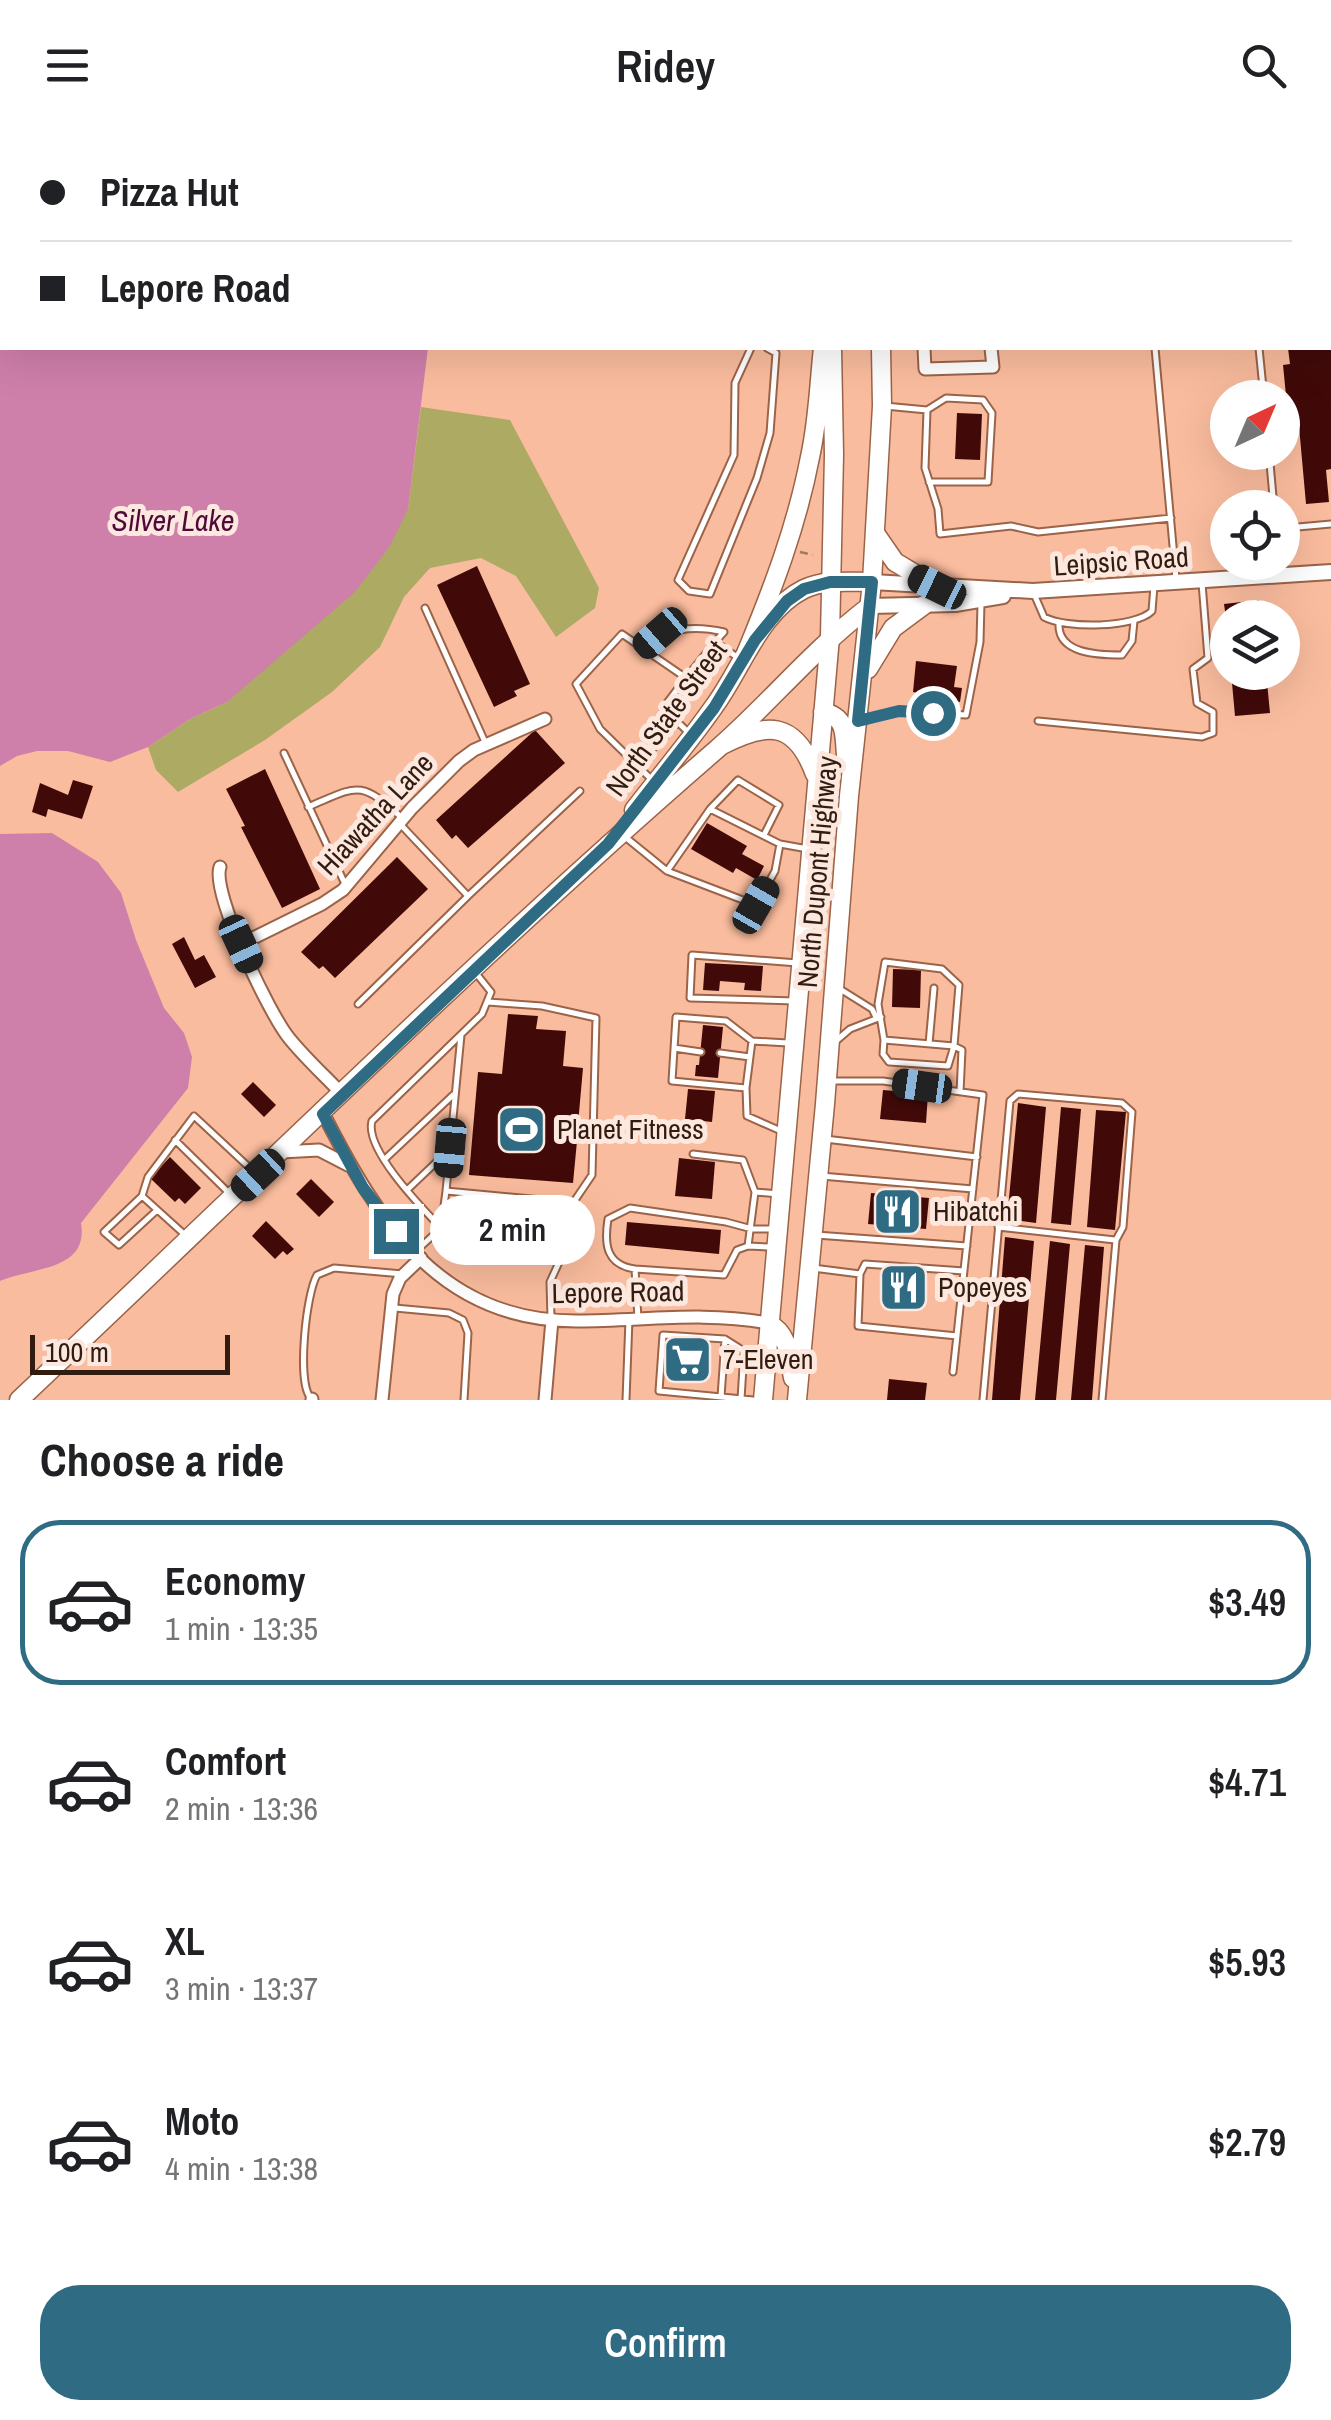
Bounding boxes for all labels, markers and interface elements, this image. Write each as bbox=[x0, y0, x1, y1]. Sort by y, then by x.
text: Ridey bbox=[616, 35, 715, 96]
icon: menu bbox=[40, 38, 95, 93]
icon: search bbox=[1236, 38, 1291, 93]
text: Pizza Hut bbox=[100, 167, 239, 218]
text: Lepore Road bbox=[100, 263, 290, 314]
north arrow bbox=[1210, 380, 1300, 470]
map controls bbox=[1210, 380, 1300, 690]
button: locate bbox=[1210, 490, 1300, 580]
water label: Silver Lake bbox=[111, 500, 235, 540]
street label: Leipsic Road bbox=[1052, 537, 1190, 585]
car bbox=[903, 560, 971, 614]
button: layers bbox=[1210, 600, 1300, 690]
car bbox=[628, 602, 692, 664]
street label: North State Street bbox=[597, 632, 735, 804]
route start bbox=[911, 691, 956, 736]
street label: Hiawatha Lane bbox=[308, 745, 442, 883]
street label: North Dupont Highway bbox=[788, 754, 846, 989]
car bbox=[728, 872, 784, 938]
car bbox=[215, 910, 267, 978]
car bbox=[890, 1067, 954, 1105]
sports icon: Planet Fitness bbox=[496, 1103, 548, 1155]
place label: Planet Fitness bbox=[557, 1110, 704, 1148]
car bbox=[432, 1117, 468, 1179]
car bbox=[226, 1144, 290, 1206]
restaurant icon: Hibatchi bbox=[872, 1185, 924, 1237]
place label: Hibatchi bbox=[933, 1192, 1019, 1230]
callout: 2 min bbox=[431, 1196, 596, 1266]
text: 2 min bbox=[479, 1208, 546, 1251]
route end bbox=[374, 1209, 419, 1254]
restaurant icon: Popeyes bbox=[877, 1261, 929, 1313]
place label: Popeyes bbox=[938, 1268, 1027, 1306]
street label: Lepore Road bbox=[551, 1272, 685, 1312]
scale bar bbox=[30, 1330, 230, 1374]
text: 100 m bbox=[45, 1333, 109, 1371]
supermarket icon: 7-Eleven bbox=[662, 1333, 714, 1385]
place label: 7-Eleven bbox=[723, 1340, 814, 1378]
text: Choose a ride bbox=[40, 1429, 284, 1490]
text: Economy bbox=[165, 1556, 305, 1607]
icon: car bbox=[45, 1558, 135, 1648]
text: $3.49 bbox=[1208, 1577, 1286, 1628]
text: 1 min · 13:35 bbox=[165, 1607, 318, 1650]
text: Comfort bbox=[165, 1736, 286, 1787]
icon: car bbox=[45, 1738, 135, 1828]
text: $4.71 bbox=[1208, 1757, 1286, 1808]
text: 2 min · 13:36 bbox=[165, 1787, 318, 1830]
text: XL bbox=[165, 1916, 205, 1967]
icon: car bbox=[45, 1918, 135, 2008]
text: $5.93 bbox=[1208, 1937, 1286, 1988]
text: 3 min · 13:37 bbox=[165, 1967, 318, 2010]
text: Moto bbox=[165, 2096, 239, 2147]
icon: car bbox=[45, 2098, 135, 2188]
text: $2.79 bbox=[1208, 2117, 1286, 2168]
text: 4 min · 13:38 bbox=[165, 2147, 318, 2190]
button: Confirm bbox=[40, 2285, 1291, 2400]

